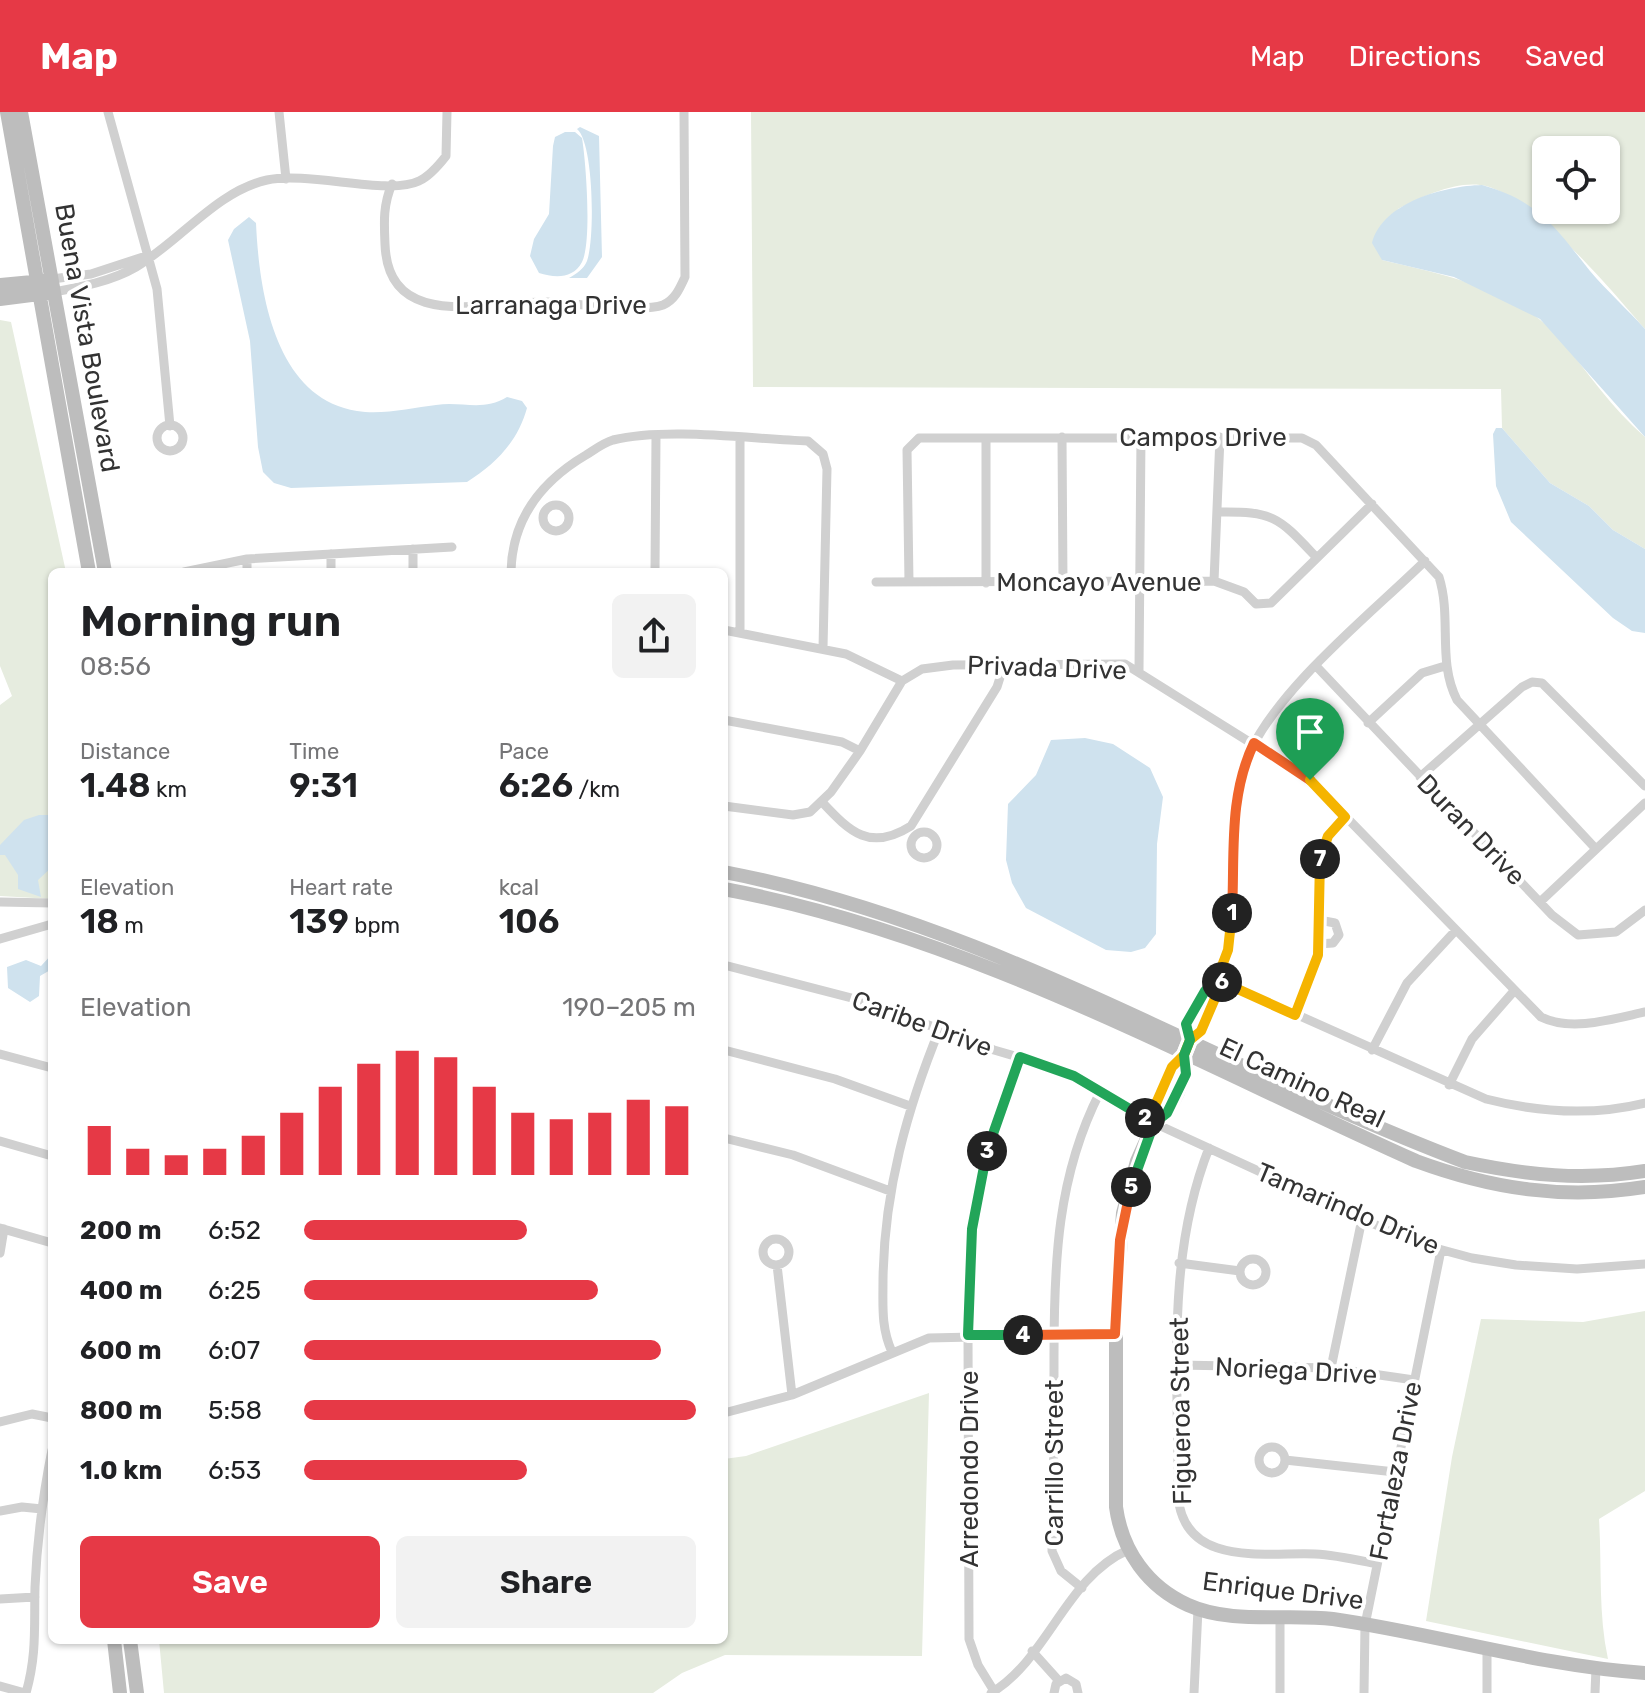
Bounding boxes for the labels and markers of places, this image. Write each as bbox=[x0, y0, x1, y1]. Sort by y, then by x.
pin bbox=[1276, 698, 1344, 780]
pin: 7 bbox=[1300, 839, 1340, 879]
pin: 1 bbox=[1212, 893, 1252, 933]
pin: 6 bbox=[1202, 962, 1242, 1002]
pin: 2 bbox=[1125, 1098, 1165, 1138]
pin: 3 bbox=[967, 1131, 1007, 1171]
pin: 5 bbox=[1111, 1167, 1151, 1207]
pin: 4 bbox=[1003, 1315, 1043, 1355]

